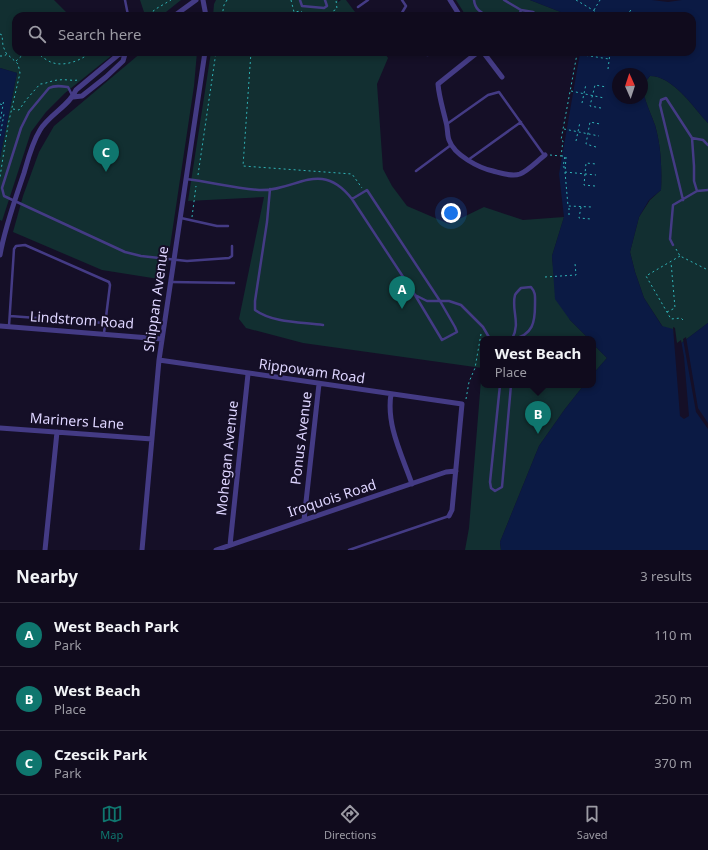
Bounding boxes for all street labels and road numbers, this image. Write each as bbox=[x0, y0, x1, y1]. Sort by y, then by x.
street label: Shippan Avenue bbox=[139, 245, 172, 353]
street label: Lindstrom Road bbox=[29, 306, 135, 333]
street label: Rippowam Road bbox=[258, 354, 366, 387]
street label: Ponus Avenue bbox=[285, 390, 316, 486]
street label: Mohegan Avenue bbox=[211, 399, 242, 516]
street label: Mariners Lane bbox=[29, 408, 125, 433]
street label: Iroquois Road bbox=[285, 474, 379, 521]

